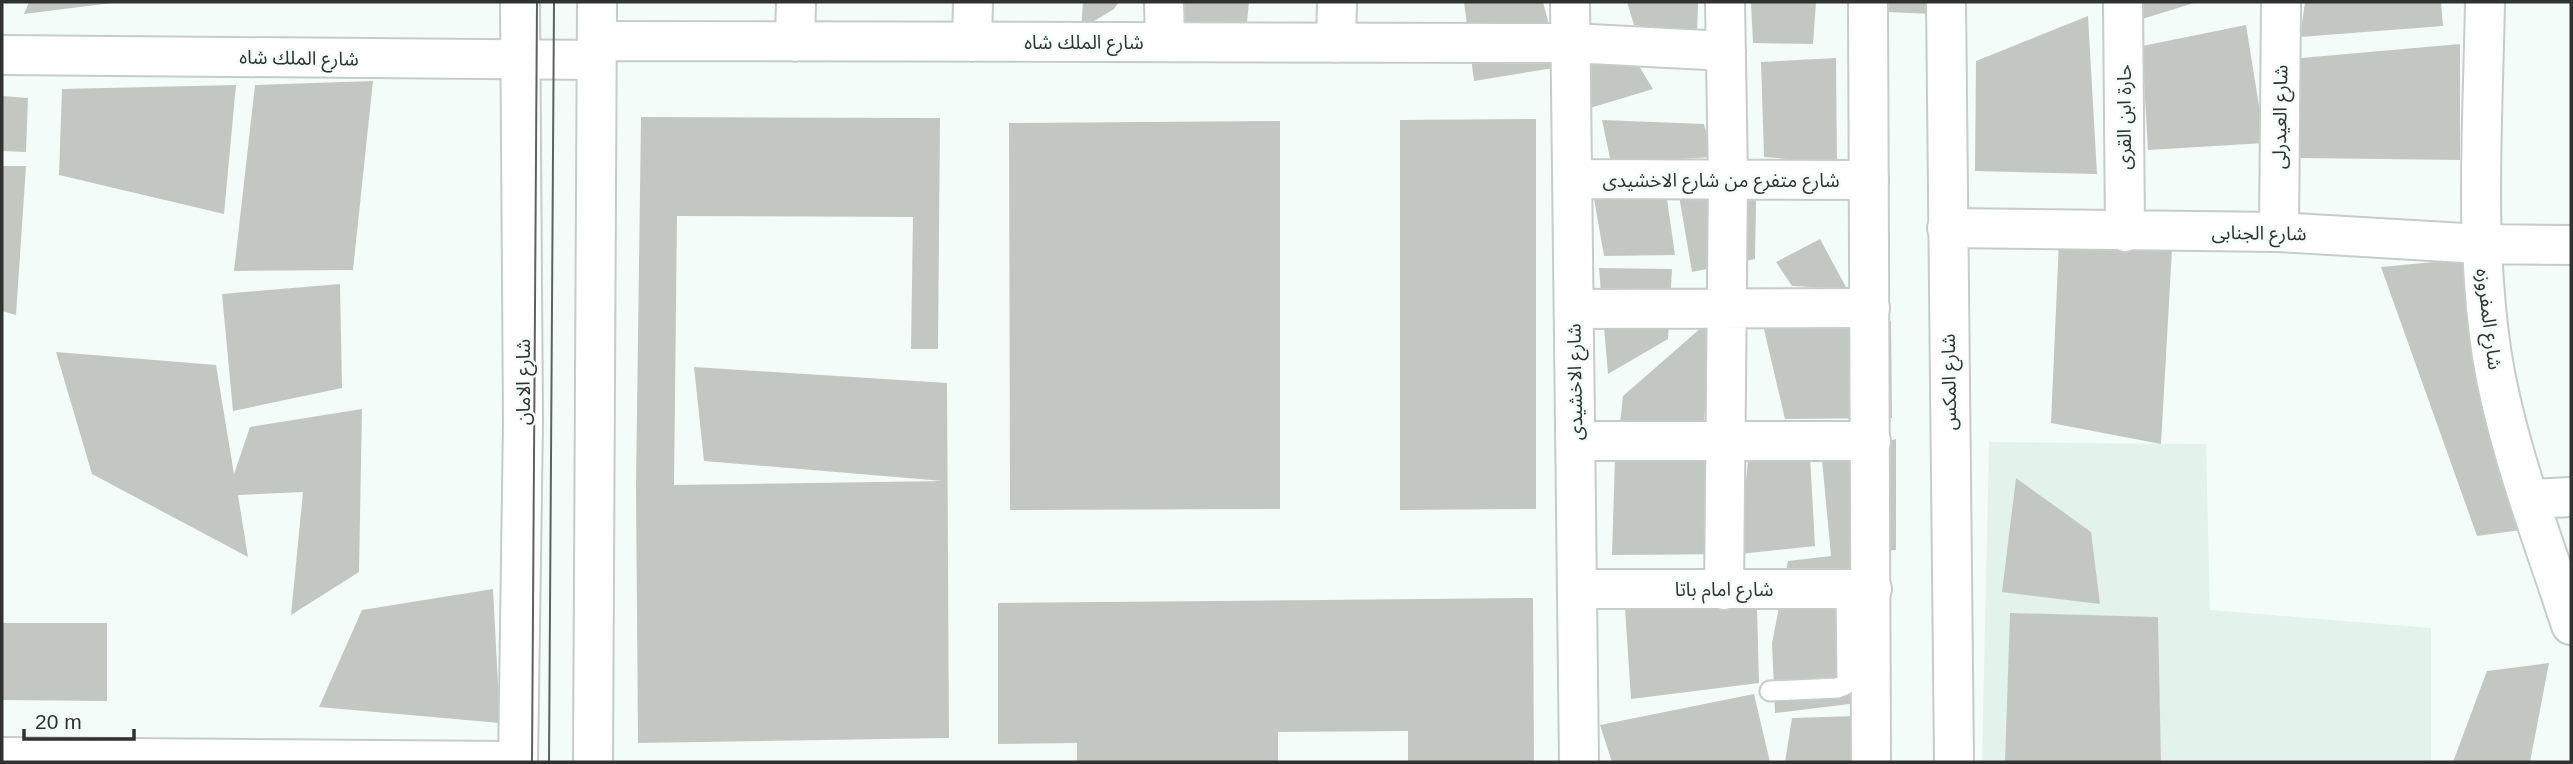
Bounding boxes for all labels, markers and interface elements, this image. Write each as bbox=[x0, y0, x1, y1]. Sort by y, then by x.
street label: شارع الملك شاه bbox=[1024, 32, 1144, 56]
street label: شارع الملك شاه bbox=[239, 46, 359, 73]
street label: حارة ابن القرى bbox=[2114, 64, 2136, 170]
street label: شارع العيدرلى bbox=[2269, 65, 2294, 169]
street label: شارع متفرع من شارع الاخشيدى bbox=[1602, 170, 1840, 194]
street label: شارع الجنابى bbox=[2211, 222, 2307, 247]
street label: شارع المفروزه bbox=[2469, 267, 2506, 371]
street label: شارع الاخشيدى bbox=[1563, 323, 1590, 441]
street label: شارع المكس bbox=[1938, 334, 1963, 430]
street label: شارع الامان bbox=[513, 339, 537, 425]
street label: شارع امام باتا bbox=[1675, 579, 1773, 604]
scale bar bbox=[24, 698, 135, 742]
text: 20 m bbox=[35, 710, 82, 733]

